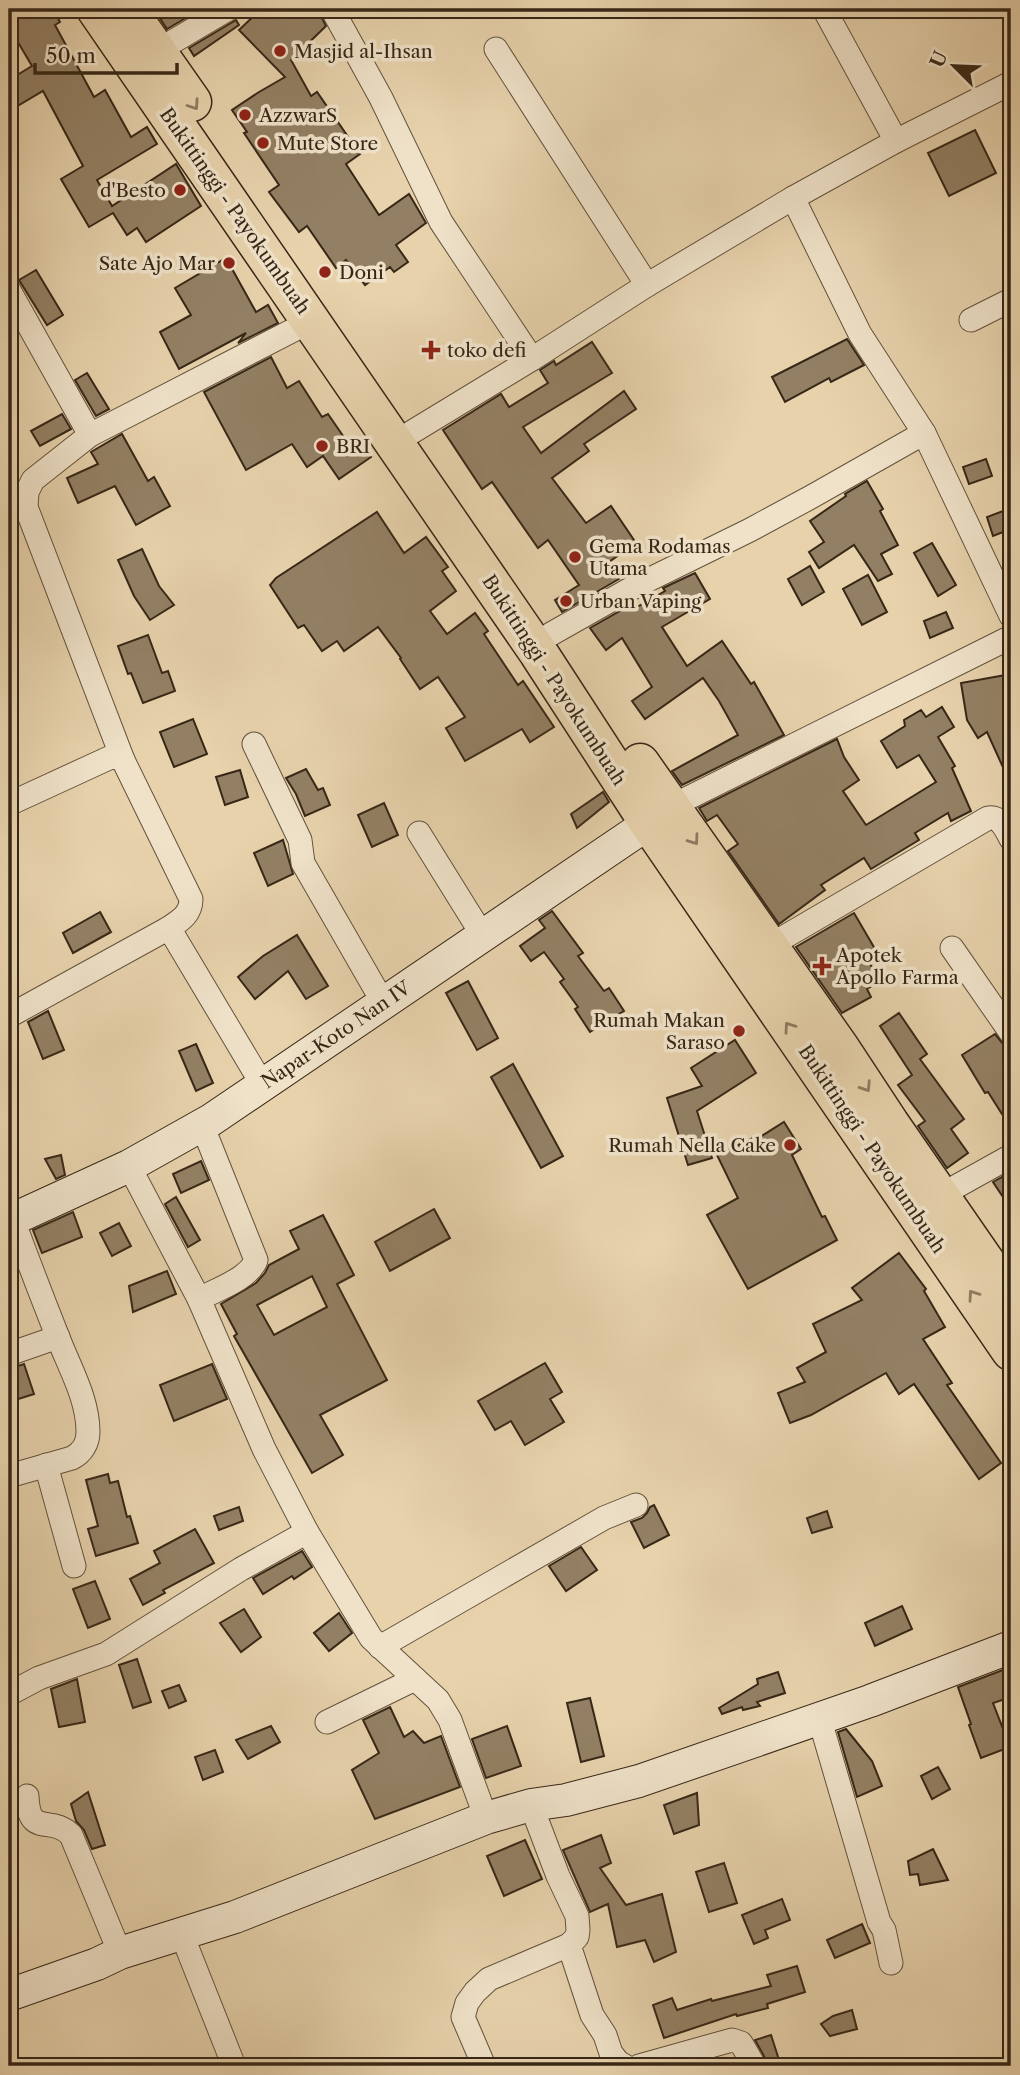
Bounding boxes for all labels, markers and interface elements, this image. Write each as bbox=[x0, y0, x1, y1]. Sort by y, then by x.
scale bar bbox=[35, 32, 177, 76]
north arrow bbox=[918, 32, 988, 102]
place label: Masjid al-Ihsan bbox=[294, 40, 433, 63]
text: 50 m bbox=[46, 43, 96, 68]
marker: Masjid al-Ihsan bbox=[272, 43, 288, 59]
text: U bbox=[925, 47, 953, 71]
one-way arrow bbox=[185, 97, 198, 110]
street label: Bukittinggi - Payokumbuah bbox=[155, 103, 315, 319]
place label: AzzwarS bbox=[258, 104, 337, 127]
marker: AzzwarS bbox=[237, 107, 253, 123]
place label: Mute Store bbox=[277, 132, 378, 155]
marker: Mute Store bbox=[255, 135, 271, 151]
place label: d'Besto bbox=[100, 179, 166, 202]
marker: d'Besto bbox=[172, 182, 188, 198]
place label: Sate Ajo Mar bbox=[99, 252, 215, 275]
marker: Sate Ajo Mar bbox=[221, 255, 237, 271]
place label: Doni bbox=[339, 261, 384, 284]
marker: Doni bbox=[317, 264, 333, 280]
place label: toko defi bbox=[447, 339, 527, 362]
marker: toko defi bbox=[421, 340, 441, 360]
place label: BRI bbox=[336, 435, 370, 458]
marker: BRI bbox=[314, 438, 330, 454]
place label: Gema Rodamas Utama bbox=[589, 535, 730, 580]
marker: Gema Rodamas Utama bbox=[567, 549, 583, 565]
street label: Bukittinggi - Payokumbuah bbox=[477, 570, 631, 790]
place label: Urban Vaping bbox=[580, 590, 702, 613]
marker: Urban Vaping bbox=[558, 593, 574, 609]
one-way arrow bbox=[686, 832, 698, 845]
place label: Apotek Apollo Farma bbox=[835, 944, 959, 989]
marker: Apotek Apollo Farma bbox=[814, 958, 830, 974]
street label: Napar-Koto Nan IV bbox=[257, 976, 416, 1093]
place label: Rumah Makan Saraso bbox=[593, 1009, 725, 1054]
one-way arrow bbox=[784, 1021, 797, 1034]
marker: Rumah Makan Saraso bbox=[731, 1023, 747, 1039]
street label: Bukittinggi - Payokumbuah bbox=[794, 1040, 950, 1258]
one-way arrow bbox=[857, 1079, 870, 1092]
place label: Rumah Nella Cake bbox=[608, 1134, 776, 1157]
marker: Rumah Nella Cake bbox=[782, 1137, 798, 1153]
one-way arrow bbox=[969, 1290, 981, 1303]

